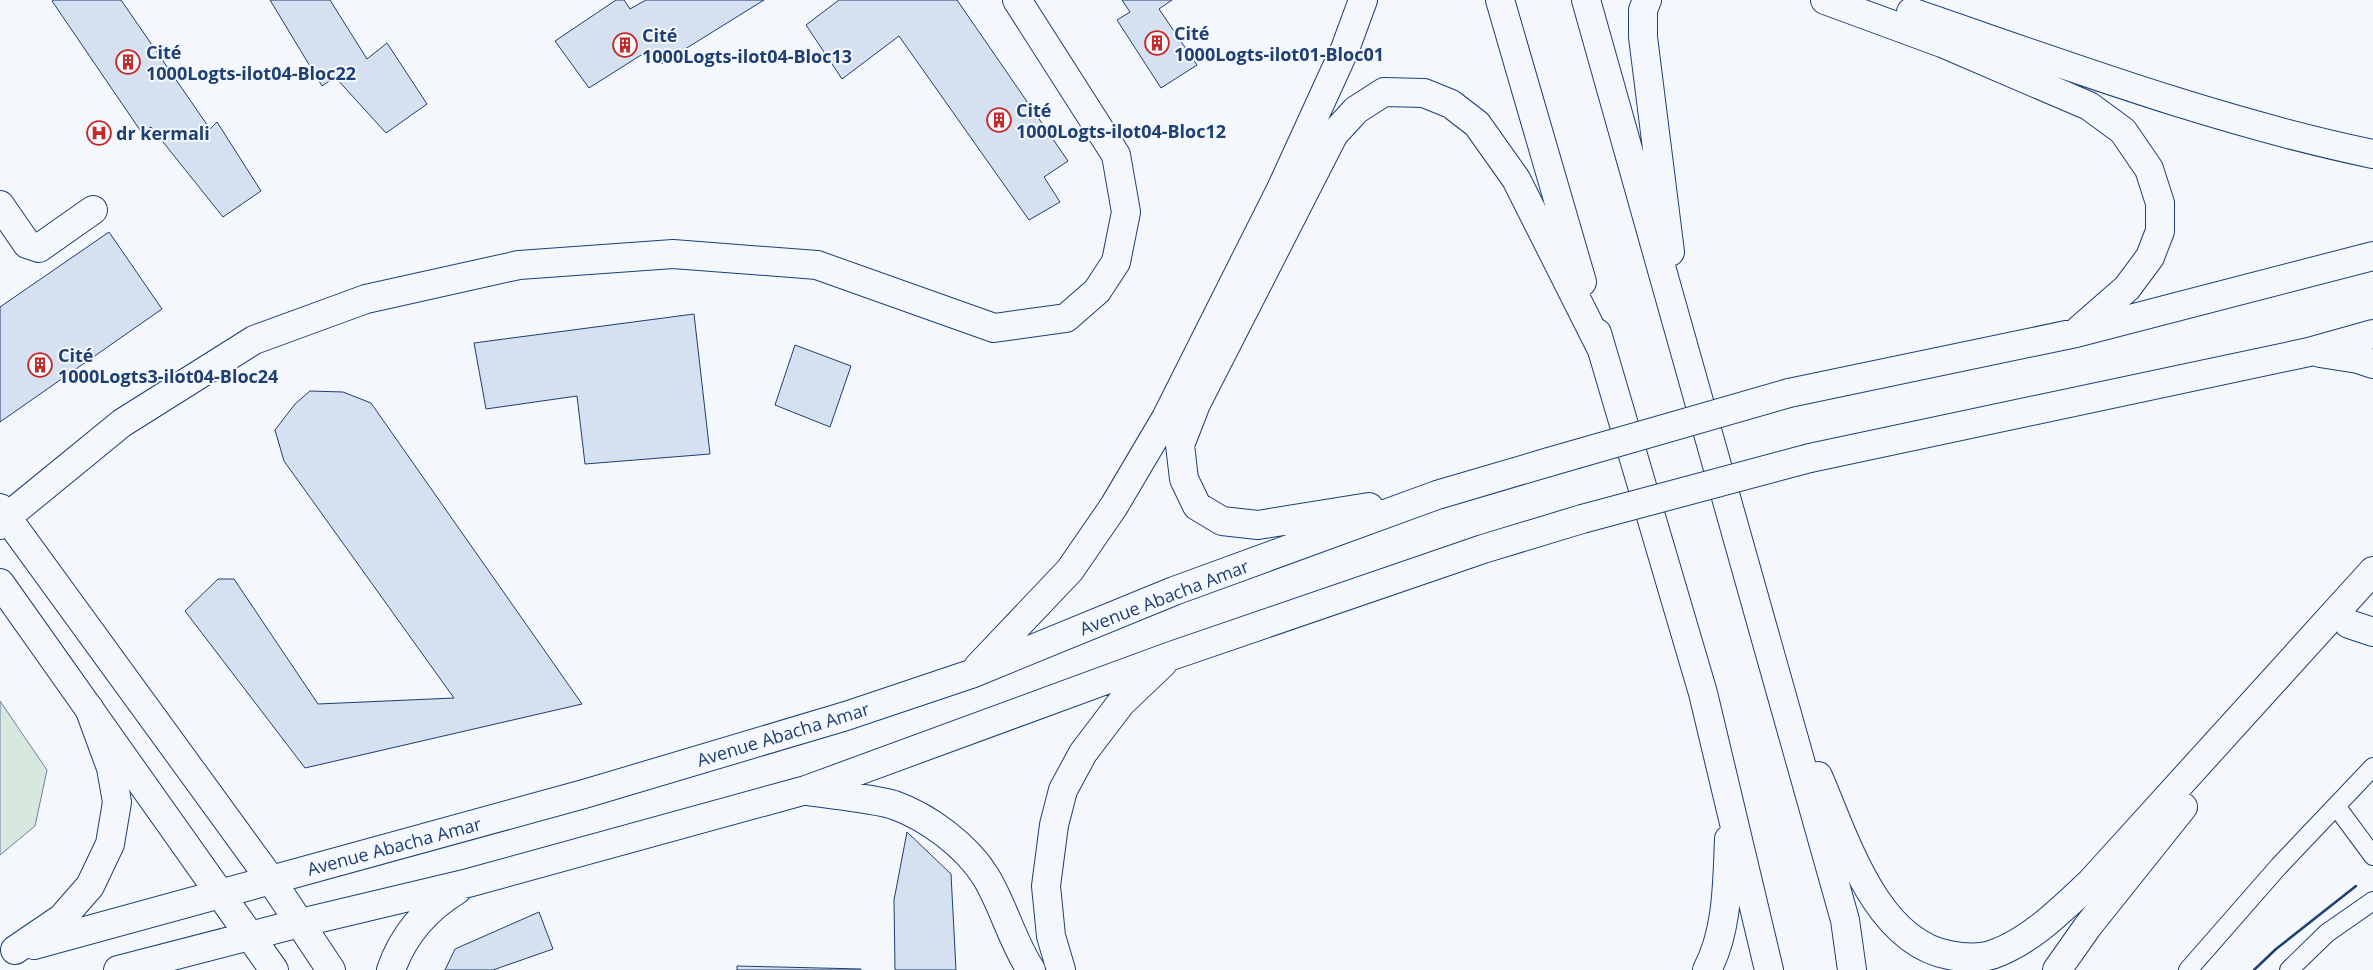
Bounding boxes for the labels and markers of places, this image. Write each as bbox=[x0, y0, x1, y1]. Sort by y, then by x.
place label: Cité 1000Logts-ilot01-Bloc01 bbox=[1174, 21, 1384, 66]
place label: Cité 1000Logts-ilot04-Bloc13 bbox=[642, 23, 852, 68]
building icon: Cité 1000Logts-ilot01-Bloc01 bbox=[1144, 30, 1170, 56]
building icon: Cité 1000Logts-ilot04-Bloc13 bbox=[612, 32, 638, 58]
place label: Cité 1000Logts-ilot04-Bloc22 bbox=[146, 40, 356, 85]
building icon: Cité 1000Logts-ilot04-Bloc22 bbox=[115, 49, 141, 75]
place label: Cité 1000Logts-ilot04-Bloc12 bbox=[1016, 98, 1226, 143]
building icon: Cité 1000Logts-ilot04-Bloc12 bbox=[986, 107, 1012, 133]
hospital icon: dr kermali bbox=[86, 120, 112, 146]
place label: dr kermali bbox=[116, 121, 210, 145]
place label: Cité 1000Logts3-ilot04-Bloc24 bbox=[58, 343, 278, 388]
building icon: Cité 1000Logts3-ilot04-Bloc24 bbox=[27, 352, 53, 378]

